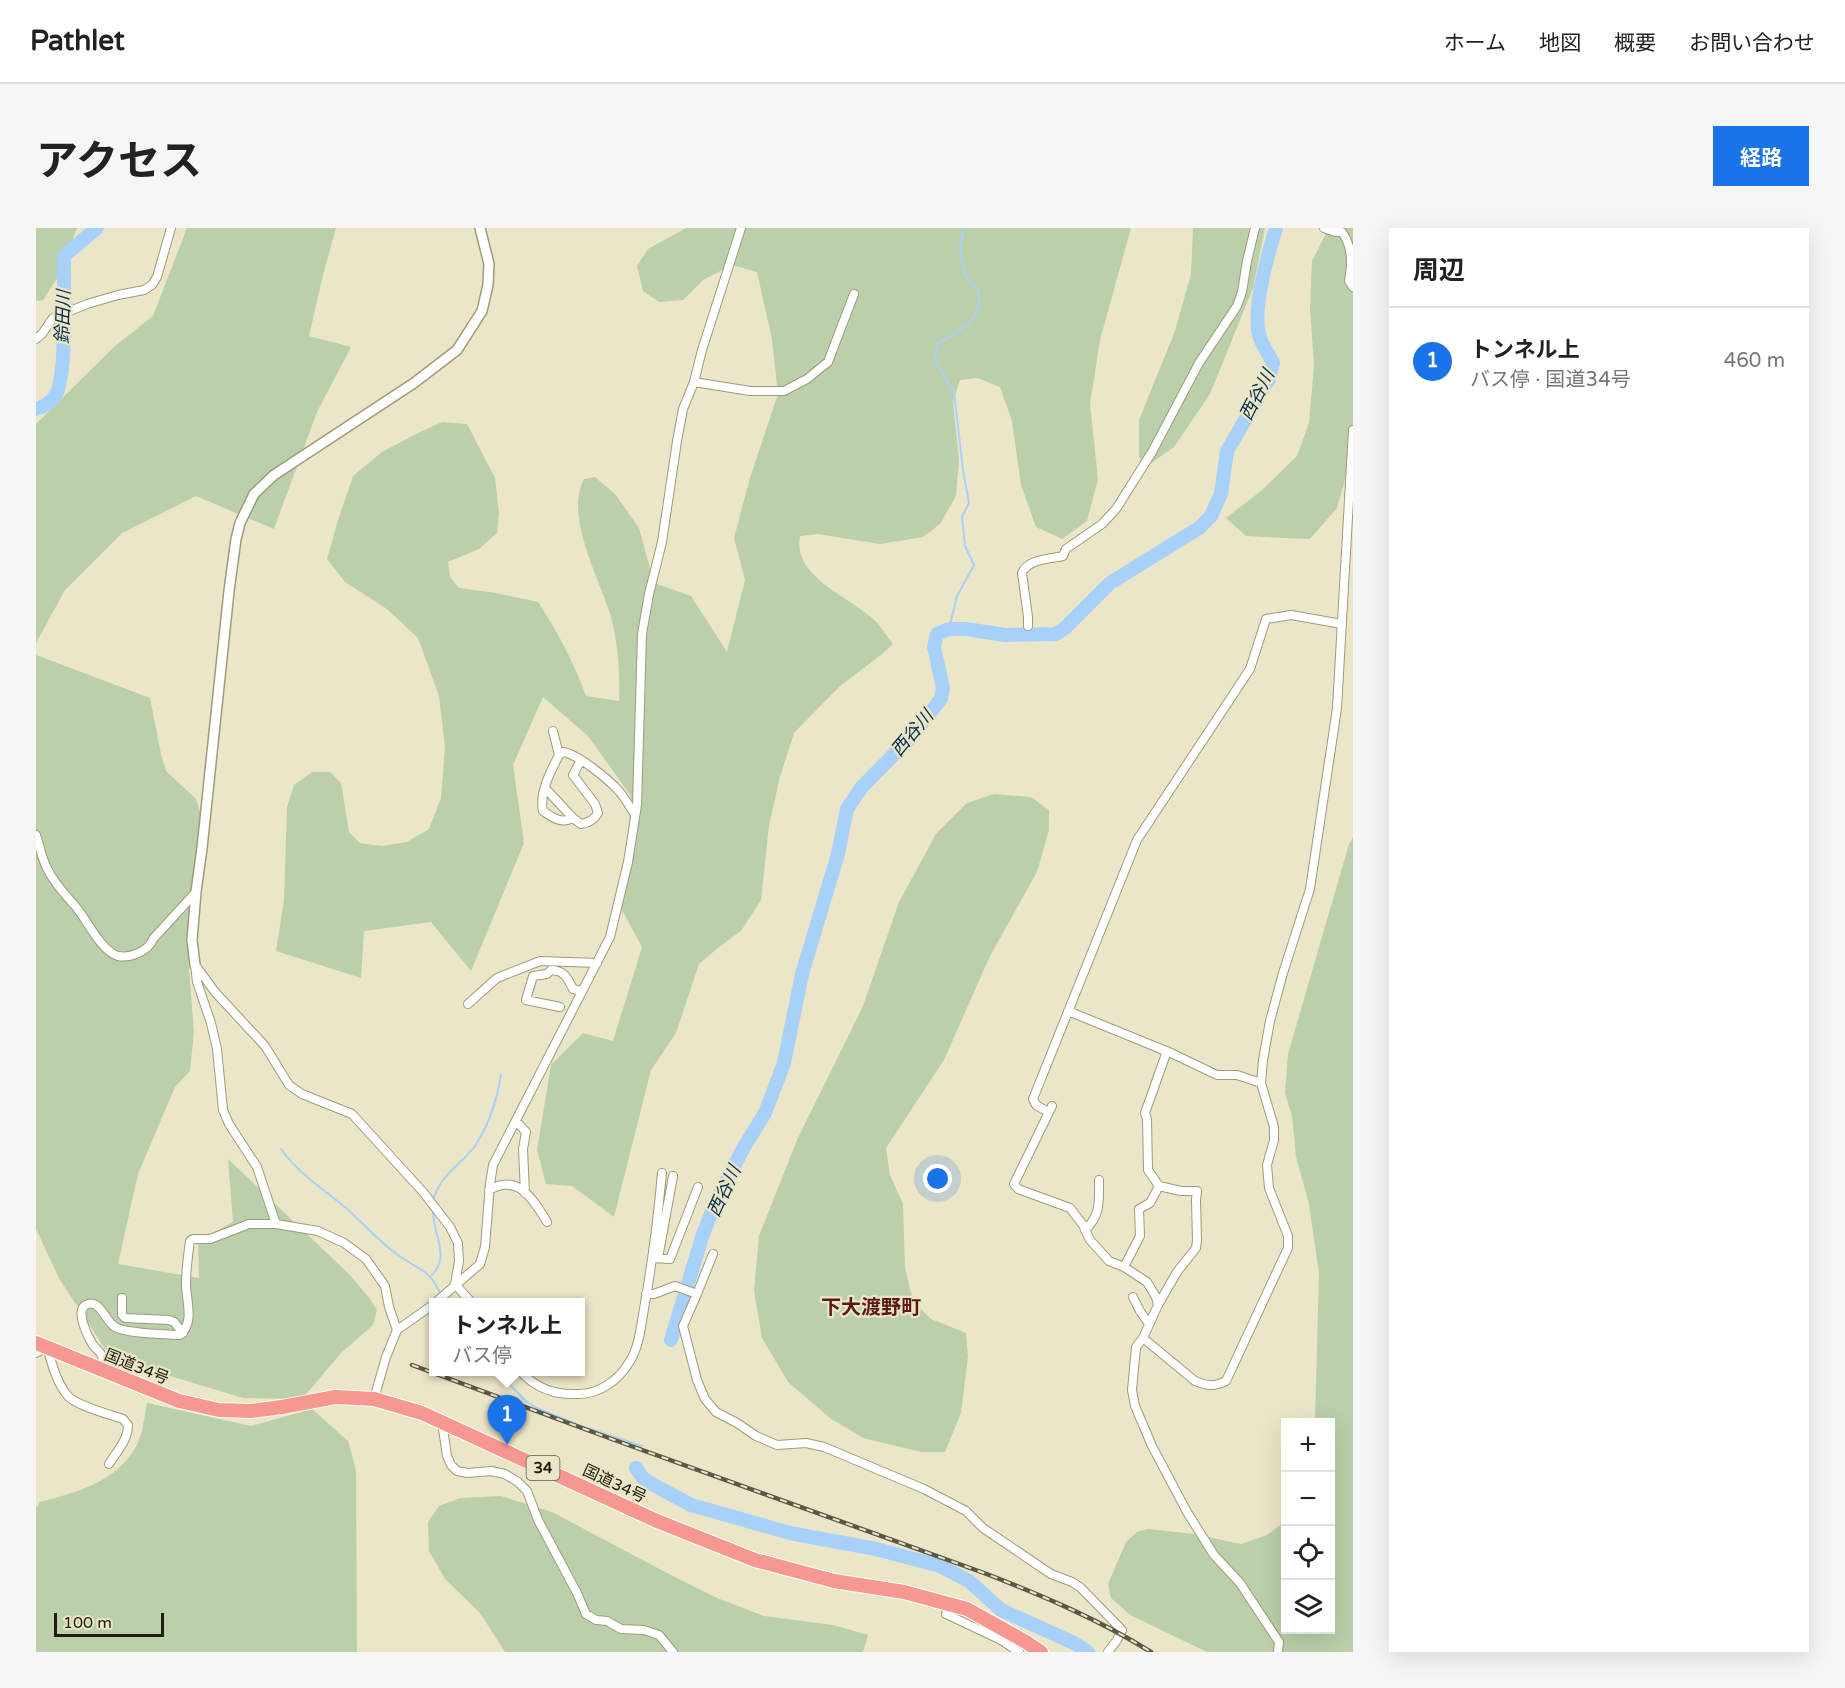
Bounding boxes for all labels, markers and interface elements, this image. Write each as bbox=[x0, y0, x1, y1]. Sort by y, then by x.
text: Pathlet bbox=[30, 24, 125, 58]
text: ホーム bbox=[1444, 31, 1506, 56]
text: 地図 bbox=[1539, 31, 1581, 56]
text: 概要 bbox=[1614, 31, 1656, 56]
text: お問い合わせ bbox=[1689, 31, 1815, 56]
button: 経路 bbox=[1713, 126, 1809, 186]
text: アクセス bbox=[36, 136, 202, 187]
text: 周辺 bbox=[1413, 255, 1465, 286]
water label: 鈴田川 bbox=[51, 288, 75, 344]
text: トンネル上 bbox=[1470, 337, 1580, 363]
text: 1 bbox=[1426, 349, 1439, 373]
text: 460 m bbox=[1724, 349, 1785, 373]
water label: 西谷川 bbox=[1235, 364, 1280, 424]
text: バス停 · 国道34号 bbox=[1470, 368, 1631, 392]
water label: 西谷川 bbox=[886, 704, 939, 761]
water label: 西谷川 bbox=[703, 1160, 746, 1220]
your location bbox=[923, 1164, 952, 1193]
district label: 下大渡野町 bbox=[821, 1296, 921, 1320]
popup bbox=[429, 1298, 585, 1376]
text: トンネル上 bbox=[452, 1313, 562, 1339]
text: バス停 bbox=[452, 1344, 512, 1368]
street label: 国道34号 bbox=[101, 1345, 172, 1389]
pin: 1 bbox=[488, 1396, 526, 1445]
map controls bbox=[1281, 1418, 1335, 1634]
button: + bbox=[1281, 1418, 1335, 1472]
road number: 34 bbox=[526, 1456, 560, 1480]
street label: 国道34号 bbox=[579, 1460, 650, 1507]
button: − bbox=[1281, 1472, 1335, 1526]
button: locate bbox=[1281, 1526, 1335, 1580]
button: layers bbox=[1281, 1580, 1335, 1634]
scale bar bbox=[54, 1610, 164, 1638]
text: 100 m bbox=[63, 1613, 112, 1633]

